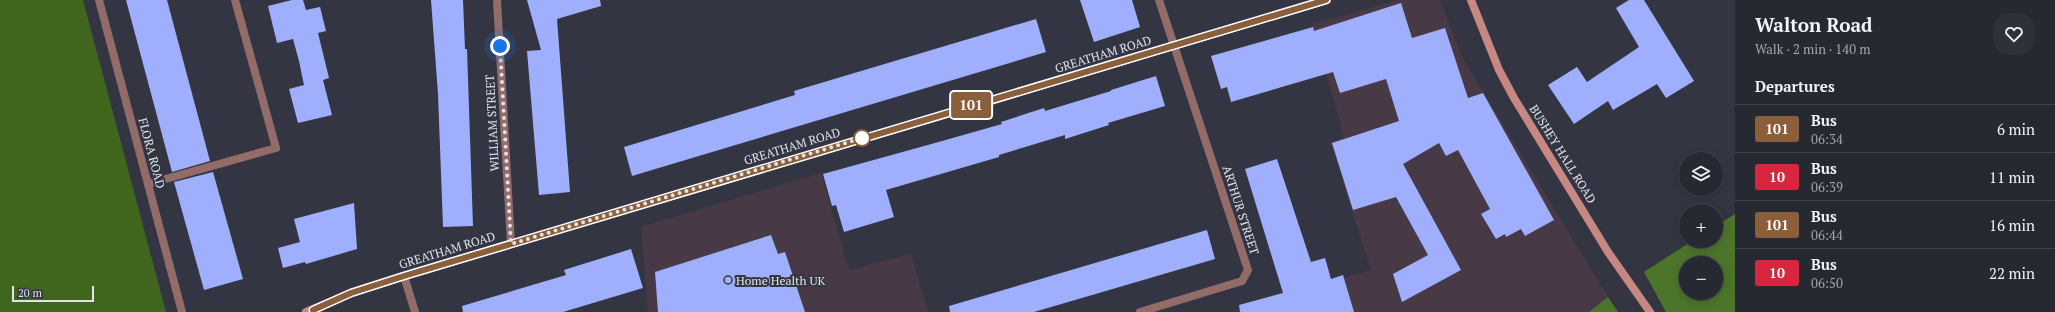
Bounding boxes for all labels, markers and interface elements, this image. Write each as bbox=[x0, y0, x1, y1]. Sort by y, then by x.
text: Walton Road bbox=[1755, 12, 1872, 37]
button: heart bbox=[1993, 13, 2035, 55]
street label: GREATHAM ROAD bbox=[1053, 32, 1153, 76]
your location bbox=[490, 36, 510, 56]
text: Walk · 2 min · 140 m bbox=[1755, 40, 1870, 58]
street label: WILLIAM STREET bbox=[482, 73, 502, 172]
text: Departures bbox=[1755, 76, 1835, 96]
line badge: 101 bbox=[948, 92, 994, 118]
text: 101 bbox=[959, 95, 983, 114]
street label: BUSHEY HALL ROAD bbox=[1527, 102, 1599, 206]
text: Bus bbox=[1811, 110, 1837, 130]
street label: FLORA ROAD bbox=[135, 116, 169, 190]
text: 101 bbox=[1765, 119, 1789, 138]
text: 6 min bbox=[1997, 119, 2035, 139]
street label: GREATHAM ROAD bbox=[742, 124, 842, 168]
unlabelled marker bbox=[853, 129, 871, 147]
text: 06:34 bbox=[1811, 130, 1843, 148]
map controls bbox=[1679, 152, 1723, 300]
button: layers bbox=[1679, 152, 1723, 196]
text: Bus bbox=[1811, 158, 1837, 178]
street label: ARTHUR STREET bbox=[1220, 163, 1263, 257]
text: 10 bbox=[1769, 167, 1785, 186]
text: 11 min bbox=[1989, 167, 2035, 187]
text: 06:39 bbox=[1811, 178, 1843, 196]
button: + bbox=[1679, 204, 1723, 248]
text: Bus bbox=[1811, 206, 1837, 226]
text: 101 bbox=[1765, 215, 1789, 234]
text: 16 min bbox=[1989, 215, 2035, 235]
text: 06:44 bbox=[1811, 226, 1843, 244]
street label: GREATHAM ROAD bbox=[397, 228, 497, 272]
text: Bus bbox=[1811, 254, 1837, 274]
button: − bbox=[1679, 256, 1723, 300]
text: 10 bbox=[1769, 263, 1785, 282]
text: 22 min bbox=[1989, 263, 2035, 283]
place label: Home Health UK bbox=[736, 273, 826, 288]
text: 06:50 bbox=[1811, 274, 1843, 292]
marker: Home Health UK bbox=[723, 275, 733, 285]
scale bar bbox=[12, 284, 94, 303]
text: 20 m bbox=[18, 286, 42, 300]

